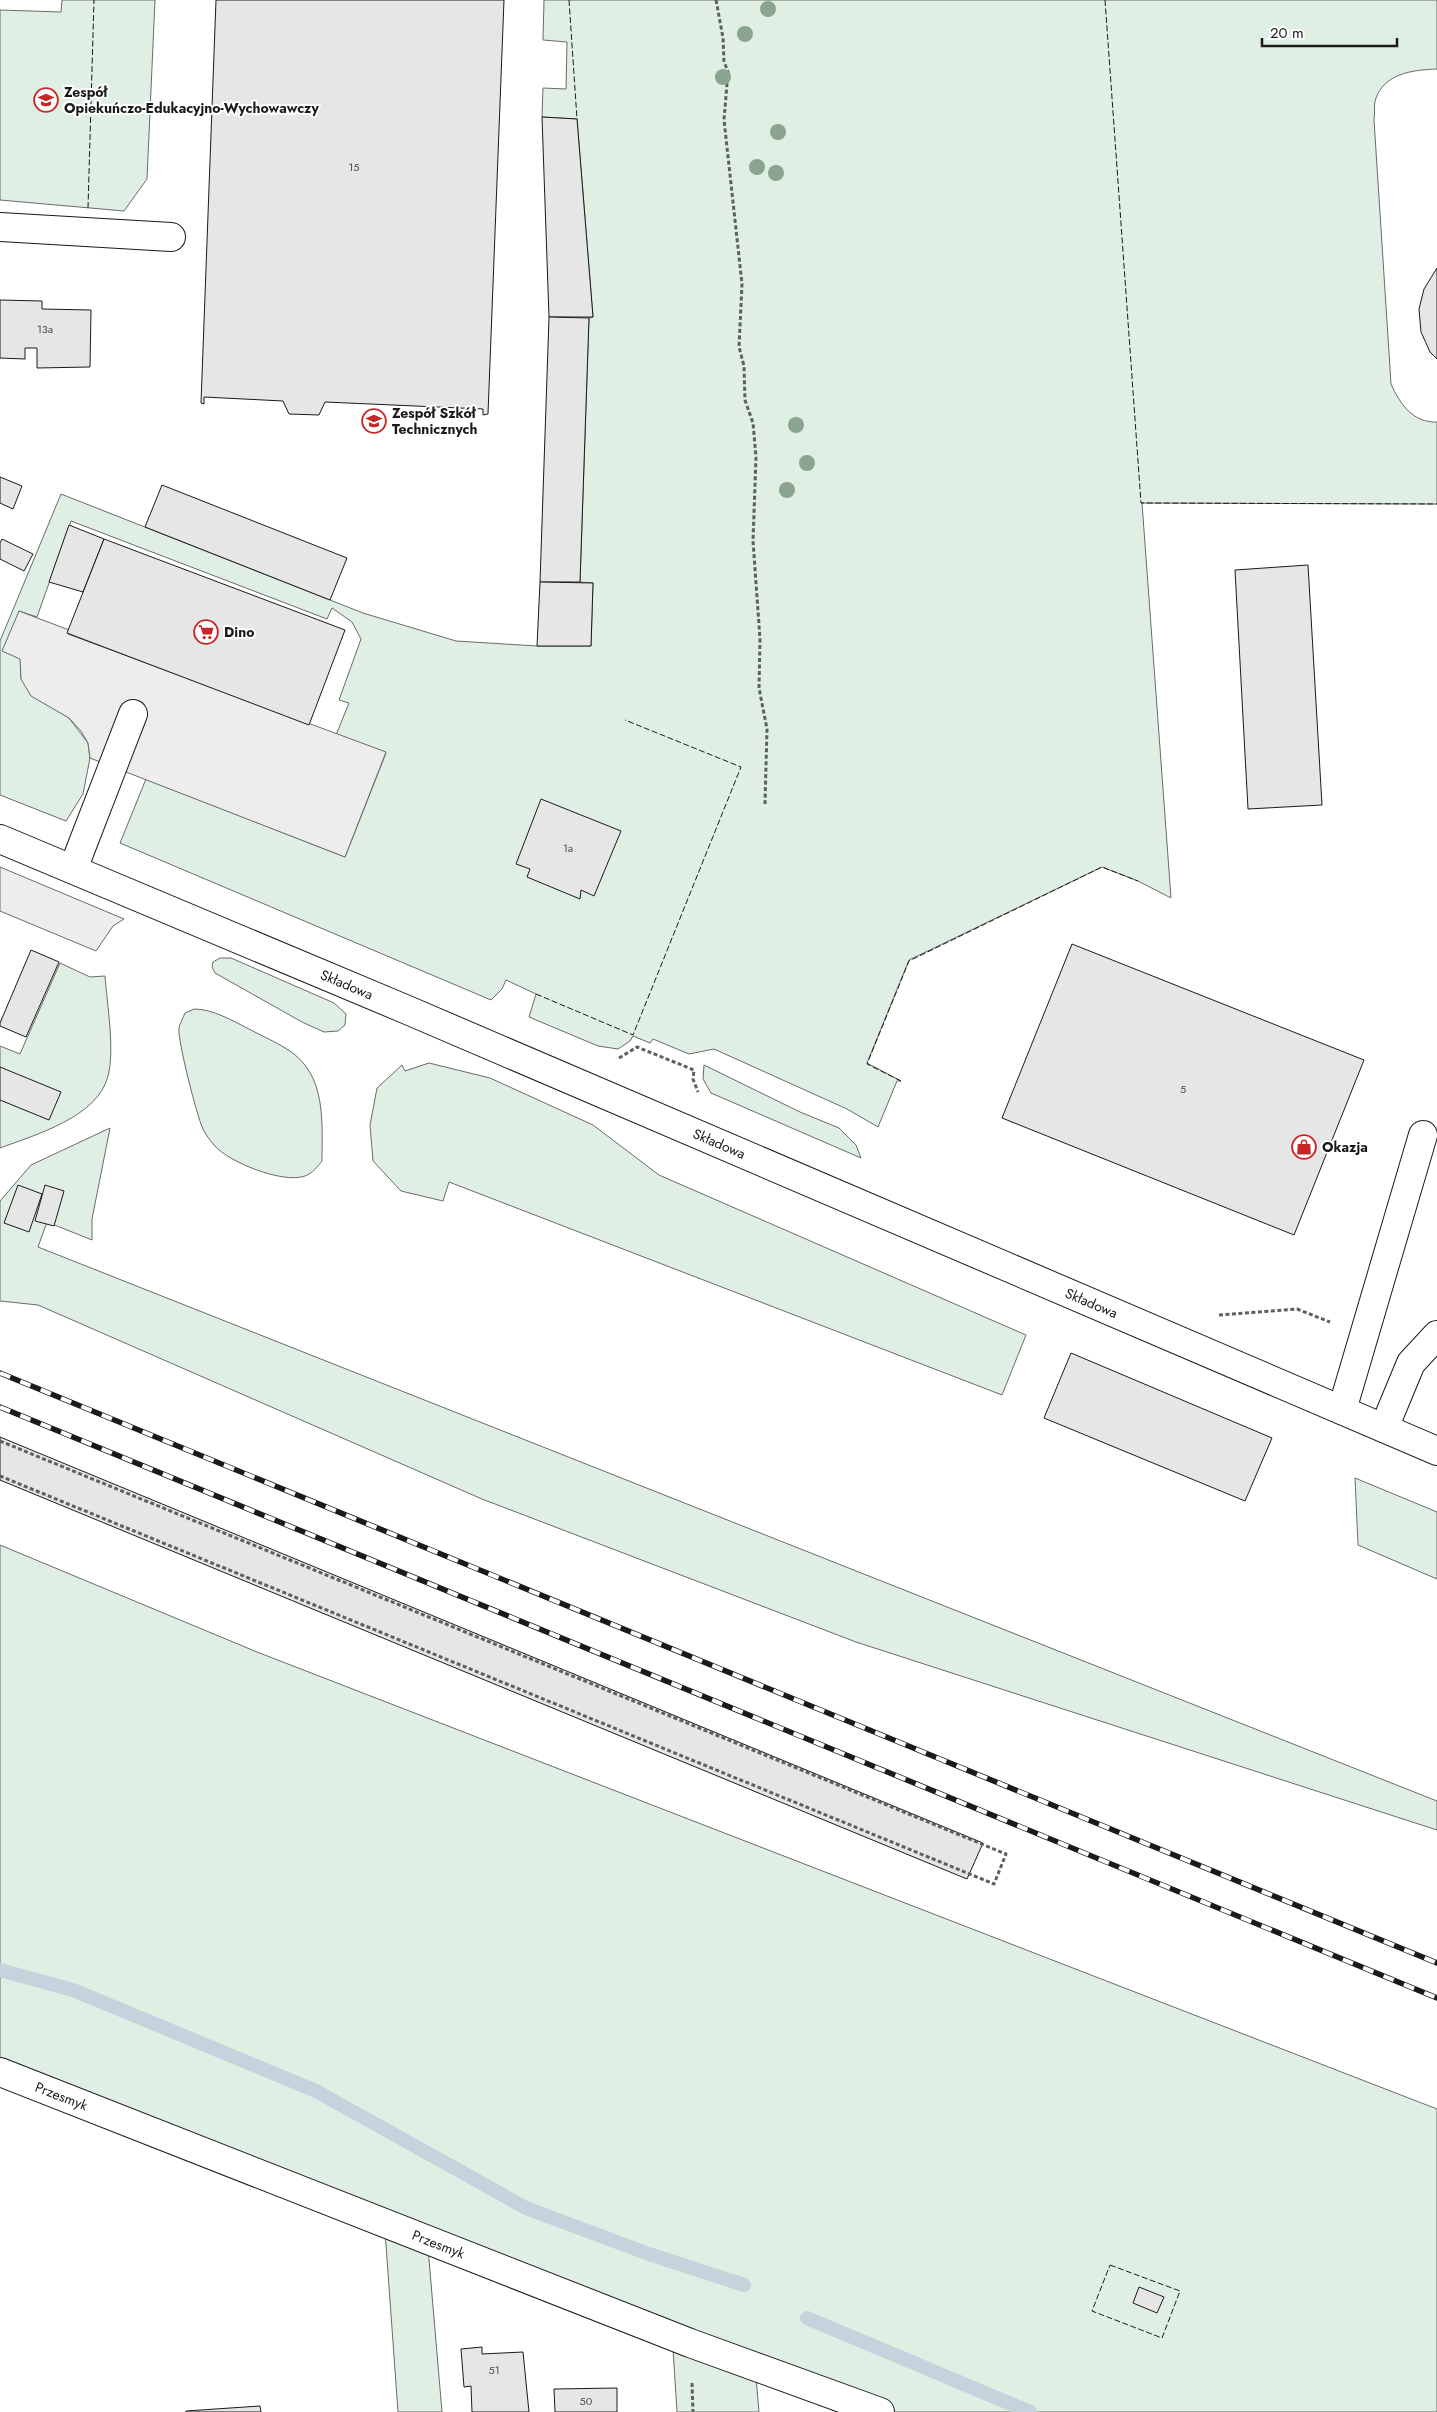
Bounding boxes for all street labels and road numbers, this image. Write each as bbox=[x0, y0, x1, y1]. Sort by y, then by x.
street label: Składowa bbox=[317, 965, 376, 1004]
street label: Składowa bbox=[690, 1123, 749, 1164]
street label: Składowa bbox=[1062, 1283, 1121, 1323]
street label: Przesmyk bbox=[32, 2077, 91, 2116]
street label: Przesmyk bbox=[409, 2225, 468, 2264]

